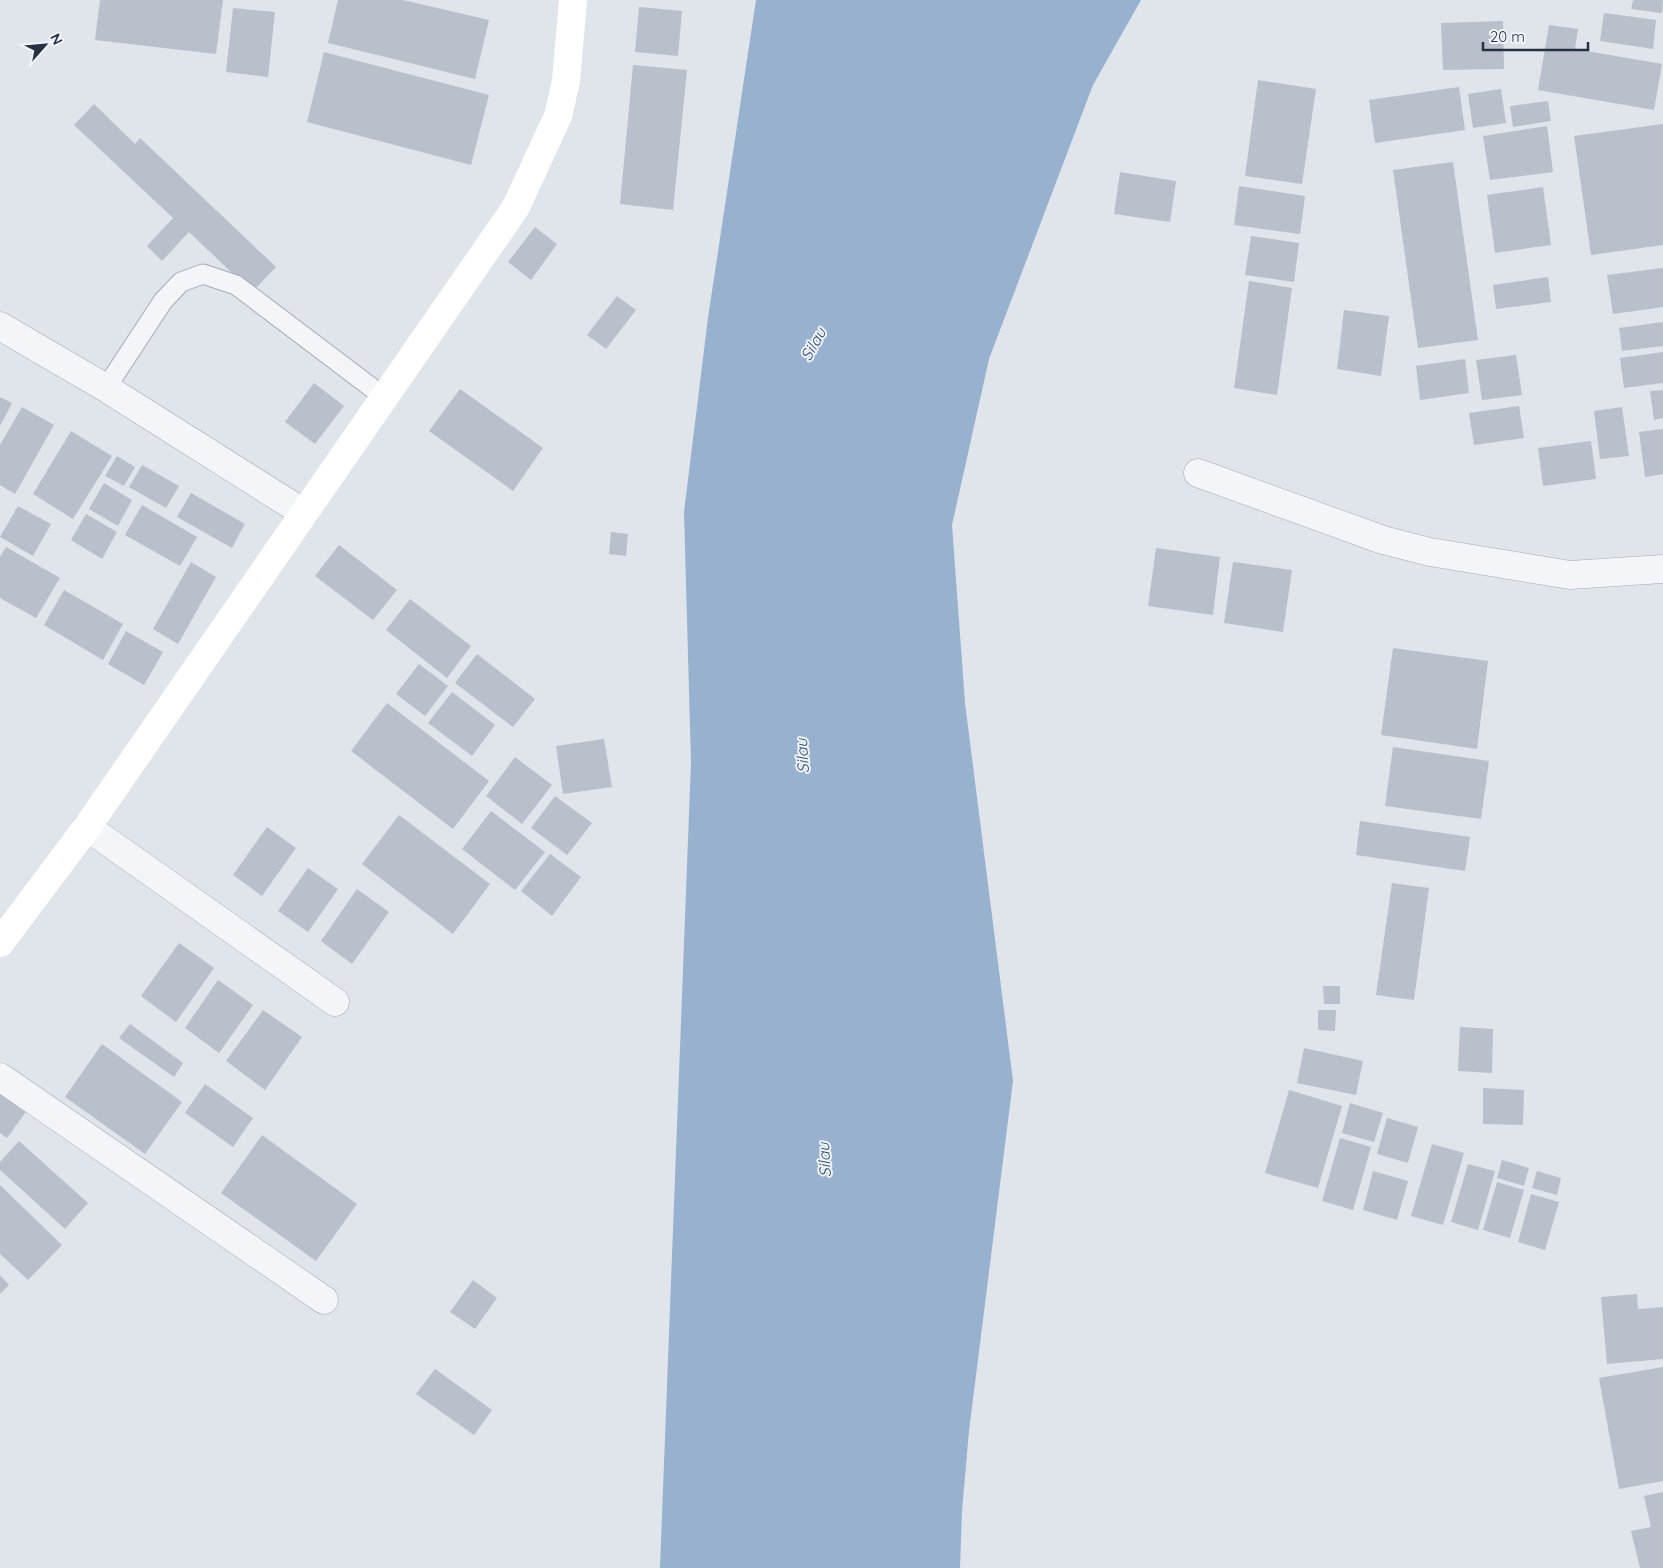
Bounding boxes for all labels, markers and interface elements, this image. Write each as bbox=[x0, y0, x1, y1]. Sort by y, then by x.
north arrow bbox=[20, 20, 70, 70]
scale bar bbox=[1483, 20, 1588, 52]
text: 20 m bbox=[1490, 27, 1525, 46]
text: N bbox=[46, 30, 67, 48]
water label: Silau bbox=[796, 323, 831, 364]
water label: Silau bbox=[791, 737, 813, 774]
water label: Silau bbox=[813, 1141, 835, 1178]

